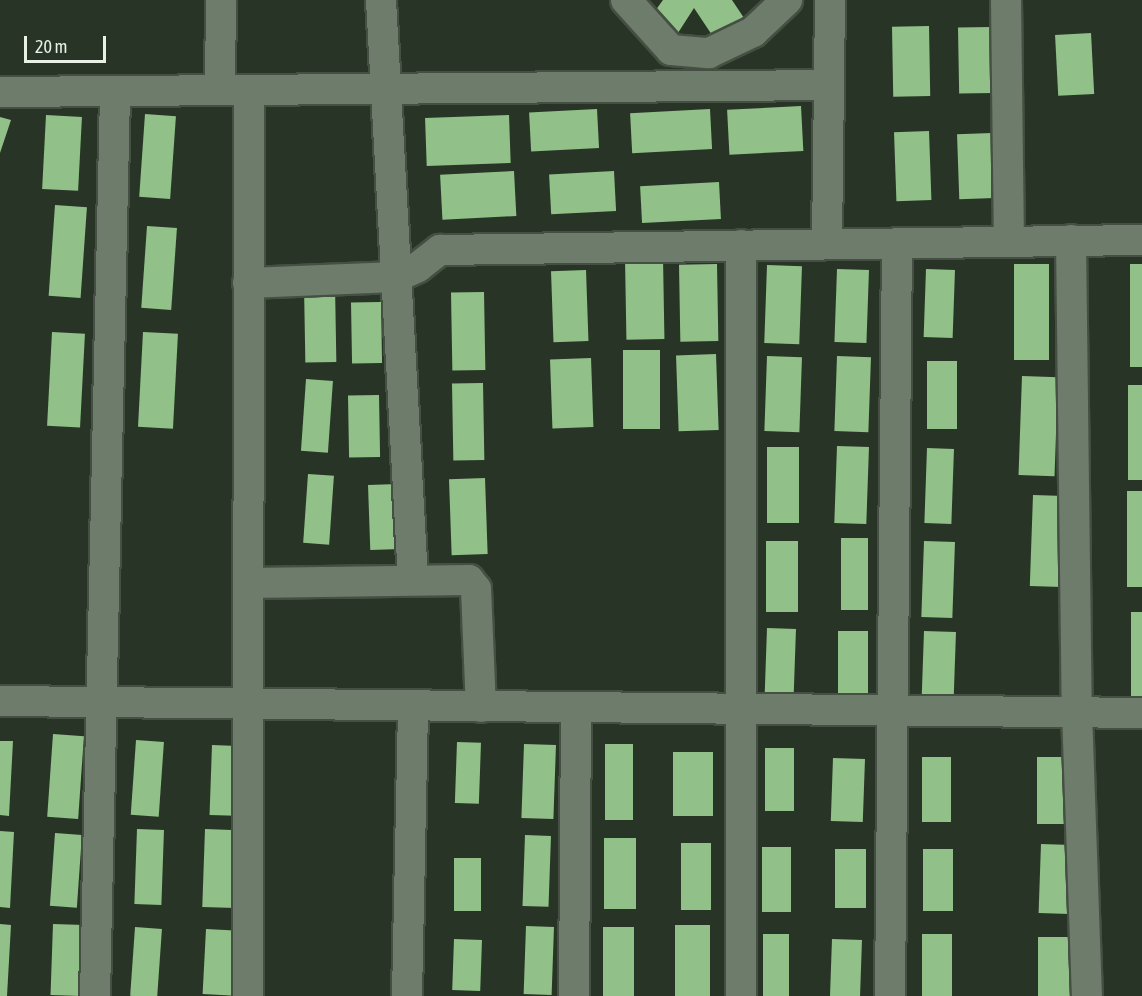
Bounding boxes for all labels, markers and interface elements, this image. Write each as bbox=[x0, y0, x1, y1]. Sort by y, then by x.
scale bar bbox=[27, 24, 110, 62]
text: 20 m bbox=[35, 36, 67, 57]

